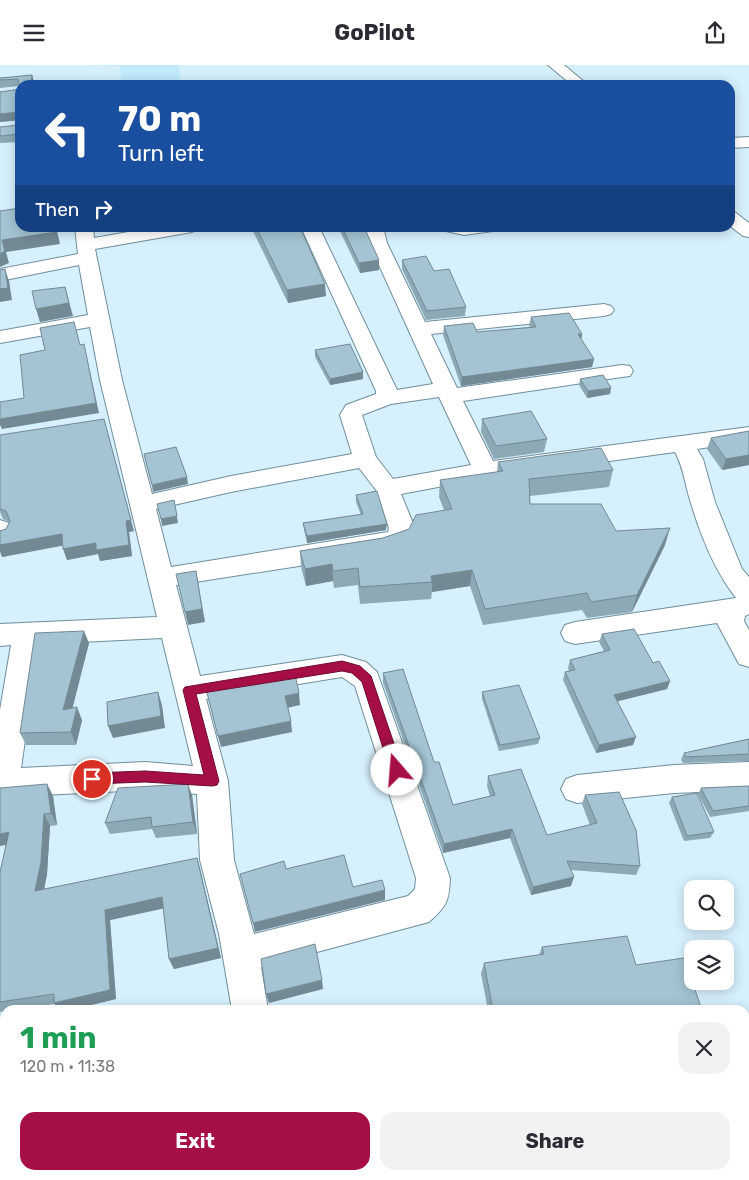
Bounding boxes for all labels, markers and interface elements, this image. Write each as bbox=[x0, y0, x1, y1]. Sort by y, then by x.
icon: menu bbox=[20, 19, 48, 47]
text: GoPilot bbox=[334, 19, 415, 46]
icon: share bbox=[701, 19, 729, 47]
text: 70 m bbox=[118, 98, 201, 140]
icon: left bbox=[35, 100, 100, 165]
text: Turn left bbox=[118, 140, 204, 167]
icon: right bbox=[89, 195, 117, 223]
text: Then bbox=[35, 198, 79, 221]
position arrow bbox=[370, 743, 422, 795]
pin bbox=[71, 758, 113, 800]
icon: arrive bbox=[78, 765, 106, 793]
map controls bbox=[684, 880, 734, 990]
button: search bbox=[684, 880, 734, 930]
button: layers bbox=[684, 940, 734, 990]
text: 1 min bbox=[20, 1020, 97, 1056]
button: close bbox=[678, 1022, 730, 1074]
text: 120 m · 11:38 bbox=[20, 1057, 115, 1076]
button: Exit bbox=[20, 1112, 370, 1170]
button: Share bbox=[380, 1112, 730, 1170]

